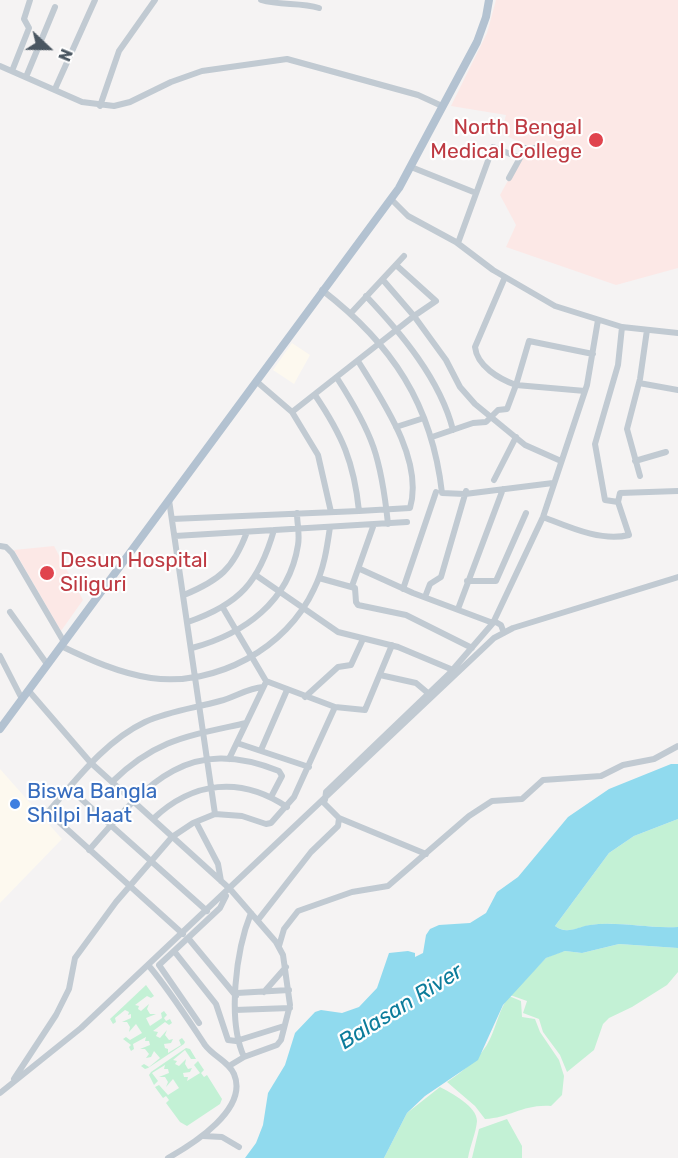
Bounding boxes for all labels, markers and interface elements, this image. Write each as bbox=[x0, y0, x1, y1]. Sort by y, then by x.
north arrow bbox=[18, 18, 78, 78]
text: N bbox=[54, 46, 76, 64]
place label: North Bengal Medical College bbox=[430, 115, 582, 165]
marker: North Bengal Medical College bbox=[587, 131, 605, 149]
place label: Desun Hospital Siliguri bbox=[60, 548, 208, 598]
marker: Desun Hospital Siliguri bbox=[38, 564, 56, 582]
place label: Biswa Bangla Shilpi Haat bbox=[27, 779, 157, 829]
marker: Biswa Bangla Shilpi Haat bbox=[8, 797, 22, 811]
water label: Balasan River bbox=[334, 958, 468, 1056]

